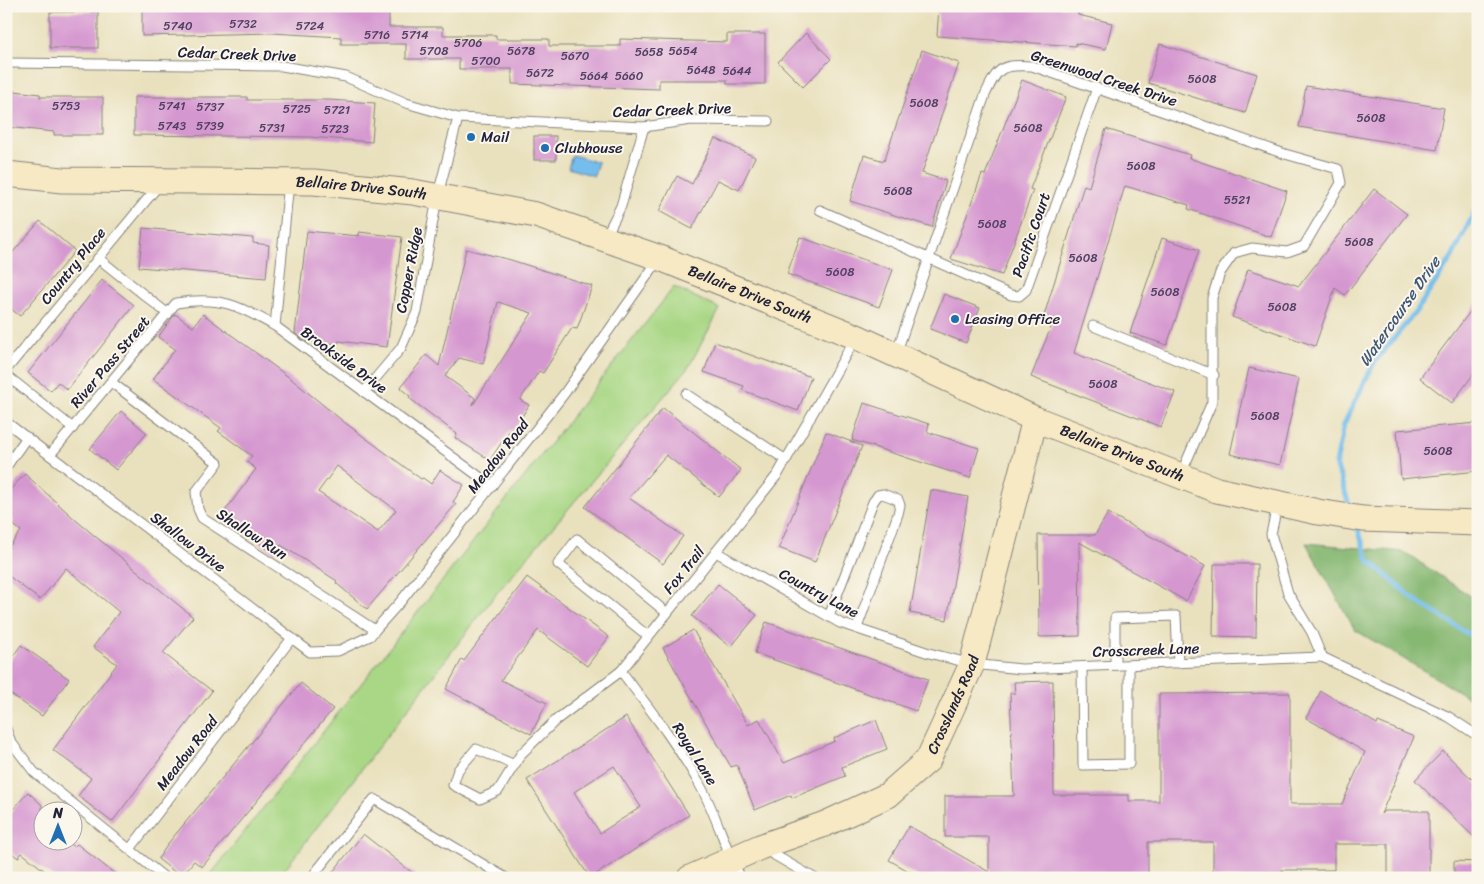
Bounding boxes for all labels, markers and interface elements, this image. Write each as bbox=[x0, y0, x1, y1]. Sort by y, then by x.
house number: 5732 bbox=[229, 13, 257, 35]
house number: 5740 bbox=[163, 15, 193, 37]
house number: 5724 bbox=[296, 15, 325, 37]
house number: 5716 bbox=[364, 24, 390, 46]
house number: 5714 bbox=[402, 24, 429, 46]
house number: 5706 bbox=[454, 32, 482, 54]
street label: Cedar Creek Drive bbox=[177, 39, 297, 69]
house number: 5708 bbox=[419, 40, 449, 62]
house number: 5678 bbox=[507, 40, 535, 62]
house number: 5654 bbox=[669, 40, 698, 62]
house number: 5658 bbox=[635, 41, 663, 63]
street label: Greenwood Creek Drive bbox=[1027, 42, 1181, 114]
house number: 5670 bbox=[561, 45, 590, 67]
house number: 5700 bbox=[471, 50, 501, 72]
house number: 5648 bbox=[687, 59, 715, 81]
house number: 5644 bbox=[722, 60, 752, 82]
house number: 5672 bbox=[526, 62, 554, 84]
house number: 5664 bbox=[580, 65, 609, 87]
house number: 5660 bbox=[615, 65, 644, 87]
house number: 5608 bbox=[1188, 68, 1216, 90]
house number: 5608 bbox=[910, 92, 938, 114]
house number: 5753 bbox=[52, 95, 80, 117]
house number: 5741 bbox=[159, 95, 185, 117]
street label: Cedar Creek Drive bbox=[612, 95, 732, 125]
house number: 5737 bbox=[196, 96, 225, 118]
house number: 5725 bbox=[283, 98, 311, 120]
house number: 5721 bbox=[324, 99, 350, 121]
house number: 5608 bbox=[1357, 107, 1385, 129]
house number: 5743 bbox=[158, 115, 187, 137]
house number: 5739 bbox=[196, 115, 224, 137]
house number: 5731 bbox=[259, 117, 285, 139]
house number: 5608 bbox=[1014, 117, 1042, 139]
house number: 5723 bbox=[321, 118, 349, 140]
place label: Mail bbox=[481, 124, 510, 150]
marker: Mail bbox=[465, 131, 477, 143]
place label: Clubhouse bbox=[555, 135, 623, 161]
marker: Clubhouse bbox=[539, 142, 551, 154]
house number: 5608 bbox=[1127, 155, 1155, 177]
street label: Bellaire Drive South bbox=[296, 169, 429, 207]
house number: 5608 bbox=[884, 180, 912, 202]
street label: Pacific Court bbox=[1004, 189, 1058, 281]
house number: 5521 bbox=[1224, 189, 1250, 211]
house number: 5608 bbox=[978, 213, 1006, 235]
street label: Country Place bbox=[33, 221, 113, 311]
street label: Copper Ridge bbox=[388, 225, 430, 315]
house number: 5608 bbox=[1345, 231, 1373, 253]
house number: 5608 bbox=[1069, 247, 1097, 269]
water label: Watercourse Drive bbox=[1350, 249, 1449, 372]
street label: Bellaire Drive South bbox=[684, 257, 816, 331]
house number: 5608 bbox=[826, 261, 854, 283]
house number: 5608 bbox=[1151, 281, 1179, 303]
house number: 5608 bbox=[1268, 296, 1296, 318]
place label: Leasing Office bbox=[965, 306, 1060, 332]
street label: River Pass Street bbox=[63, 310, 157, 414]
marker: Leasing Office bbox=[949, 313, 961, 325]
street label: Brookside Drive bbox=[295, 319, 393, 401]
house number: 5608 bbox=[1089, 373, 1117, 395]
house number: 5608 bbox=[1251, 405, 1279, 427]
street label: Meadow Road bbox=[460, 412, 536, 499]
street label: Bellaire Drive South bbox=[1056, 417, 1188, 489]
house number: 5608 bbox=[1424, 440, 1452, 462]
street label: Shallow Run bbox=[211, 501, 293, 567]
street label: Shallow Drive bbox=[145, 505, 232, 579]
street label: Fox Trail bbox=[656, 539, 712, 600]
street label: Country Lane bbox=[774, 561, 864, 625]
street label: Crosscreek Lane bbox=[1092, 635, 1200, 665]
street label: Crosslands Road bbox=[919, 651, 987, 759]
street label: Meadow Road bbox=[149, 709, 225, 796]
street label: Royal Lane bbox=[665, 717, 725, 791]
text: N bbox=[52, 801, 63, 826]
north arrow bbox=[32, 802, 82, 852]

